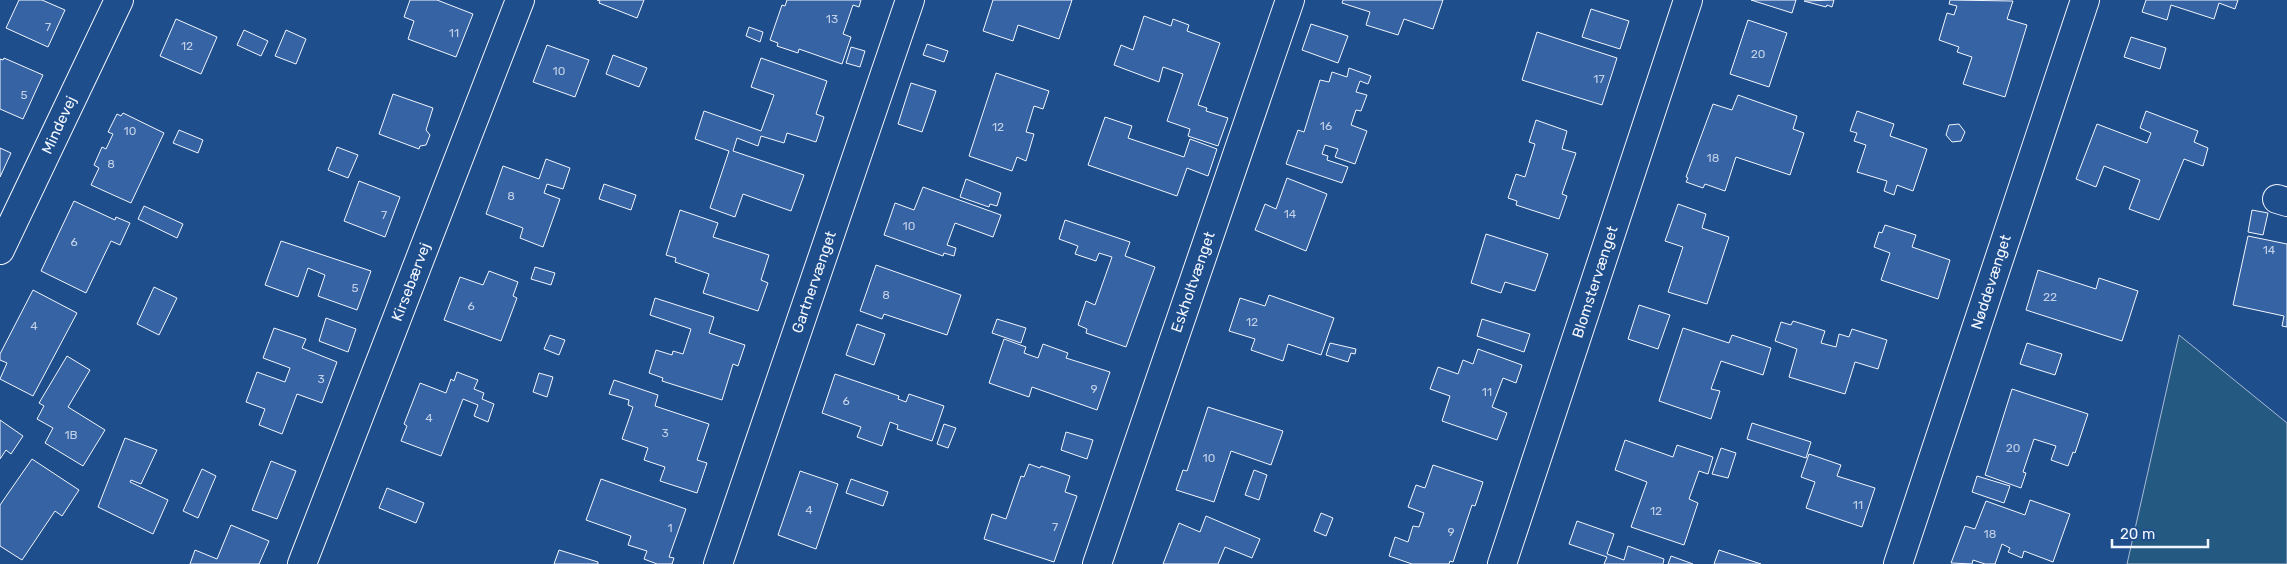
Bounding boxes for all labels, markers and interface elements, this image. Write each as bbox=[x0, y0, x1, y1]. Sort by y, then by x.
house number: 13 bbox=[826, 12, 838, 26]
house number: 7 bbox=[45, 20, 51, 34]
house number: 11 bbox=[449, 26, 459, 40]
house number: 12 bbox=[181, 39, 193, 53]
house number: 20 bbox=[1751, 47, 1765, 61]
house number: 10 bbox=[553, 64, 565, 78]
house number: 17 bbox=[1593, 72, 1605, 86]
house number: 5 bbox=[20, 88, 28, 102]
street label: Mindevej bbox=[38, 93, 80, 157]
house number: 16 bbox=[1320, 119, 1332, 133]
house number: 12 bbox=[992, 120, 1004, 134]
house number: 10 bbox=[124, 124, 136, 138]
house number: 18 bbox=[1707, 151, 1719, 165]
house number: 8 bbox=[107, 157, 115, 171]
house number: 8 bbox=[507, 189, 515, 203]
house number: 14 bbox=[1284, 207, 1297, 221]
house number: 7 bbox=[381, 208, 387, 222]
house number: 10 bbox=[903, 219, 915, 233]
street label: Blomstervænget bbox=[1568, 224, 1622, 340]
street label: Gartnervænget bbox=[788, 228, 840, 335]
street label: Eskholtvænget bbox=[1167, 229, 1219, 335]
street label: Nøddevænget bbox=[1967, 232, 2015, 332]
house number: 6 bbox=[70, 235, 78, 249]
street label: Kirsebærvej bbox=[388, 240, 434, 324]
house number: 14 bbox=[2263, 243, 2276, 257]
house number: 5 bbox=[351, 281, 359, 295]
house number: 8 bbox=[882, 288, 890, 302]
house number: 22 bbox=[2043, 290, 2057, 304]
house number: 6 bbox=[467, 299, 475, 313]
house number: 12 bbox=[1246, 315, 1258, 329]
house number: 4 bbox=[30, 319, 38, 333]
house number: 3 bbox=[317, 372, 325, 386]
house number: 9 bbox=[1090, 382, 1098, 396]
house number: 11 bbox=[1482, 385, 1492, 399]
house number: 6 bbox=[842, 394, 850, 408]
house number: 4 bbox=[425, 411, 433, 425]
house number: 3 bbox=[661, 426, 669, 440]
house number: 1B bbox=[64, 428, 78, 442]
house number: 20 bbox=[2006, 441, 2020, 455]
house number: 10 bbox=[1203, 451, 1215, 465]
house number: 11 bbox=[1853, 498, 1863, 512]
house number: 4 bbox=[805, 503, 813, 517]
house number: 12 bbox=[1650, 504, 1662, 518]
scale bar bbox=[2112, 516, 2208, 548]
house number: 7 bbox=[1052, 520, 1058, 534]
house number: 1 bbox=[667, 521, 673, 535]
house number: 9 bbox=[1447, 525, 1455, 539]
text: 20 m bbox=[2120, 525, 2155, 543]
house number: 18 bbox=[1984, 527, 1996, 541]

